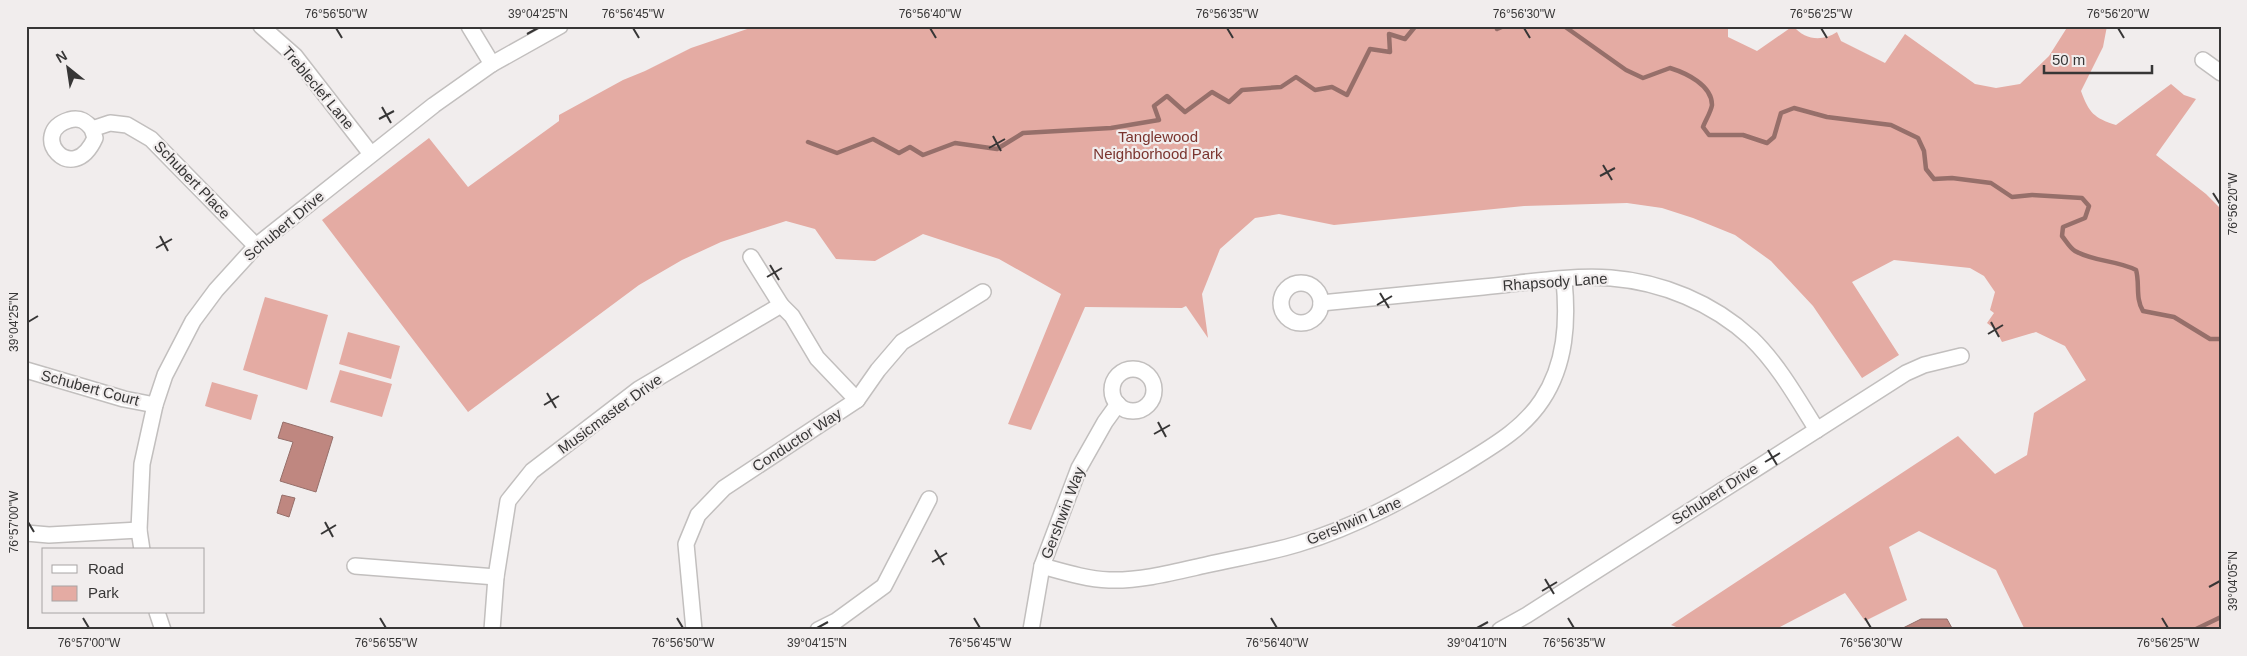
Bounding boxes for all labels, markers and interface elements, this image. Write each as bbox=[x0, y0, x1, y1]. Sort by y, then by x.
text: 76°56'50"W bbox=[305, 7, 368, 21]
text: 39°04'25"N bbox=[508, 7, 568, 21]
text: 76°56'45"W bbox=[602, 7, 665, 21]
text: 76°56'40"W bbox=[899, 7, 962, 21]
text: 76°56'35"W bbox=[1196, 7, 1259, 21]
text: 76°56'30"W bbox=[1493, 7, 1556, 21]
text: 76°56'25"W bbox=[1790, 7, 1853, 21]
text: 76°56'20"W bbox=[2087, 7, 2150, 21]
north arrow bbox=[42, 42, 92, 92]
scale bar bbox=[2044, 42, 2152, 74]
street label: Trebleclef Lane bbox=[279, 43, 358, 133]
text: N bbox=[53, 47, 70, 66]
text: 50 m bbox=[2052, 51, 2085, 68]
park label: Tanglewood Neighborhood Park bbox=[1093, 128, 1223, 162]
street label: Schubert Place bbox=[151, 137, 234, 222]
text: 76°56'20"W bbox=[2226, 172, 2240, 235]
street label: Schubert Drive bbox=[240, 187, 327, 264]
street label: Rhapsody Lane bbox=[1502, 269, 1608, 294]
text: 39°04'25"N bbox=[7, 292, 21, 352]
street label: Schubert Court bbox=[39, 366, 142, 409]
street label: Musicmaster Drive bbox=[554, 370, 665, 457]
street label: Conductor Way bbox=[749, 404, 845, 475]
street label: Schubert Drive bbox=[1668, 459, 1761, 528]
street label: Gershwin Way bbox=[1037, 464, 1088, 561]
text: 76°57'00"W bbox=[7, 490, 21, 553]
street label: Gershwin Lane bbox=[1304, 493, 1404, 548]
legend bbox=[42, 548, 205, 614]
text: 39°04'05"N bbox=[2226, 551, 2240, 611]
text: Road bbox=[88, 560, 124, 577]
text: Park bbox=[88, 584, 119, 601]
text: 76°57'00"W bbox=[58, 636, 121, 650]
text: 76°56'55"W bbox=[355, 636, 418, 650]
text: 76°56'50"W bbox=[652, 636, 715, 650]
text: 39°04'15"N bbox=[787, 636, 847, 650]
text: 76°56'45"W bbox=[949, 636, 1012, 650]
text: 76°56'40"W bbox=[1246, 636, 1309, 650]
text: 39°04'10"N bbox=[1447, 636, 1507, 650]
text: 76°56'35"W bbox=[1543, 636, 1606, 650]
text: 76°56'30"W bbox=[1840, 636, 1903, 650]
text: 76°56'25"W bbox=[2137, 636, 2200, 650]

